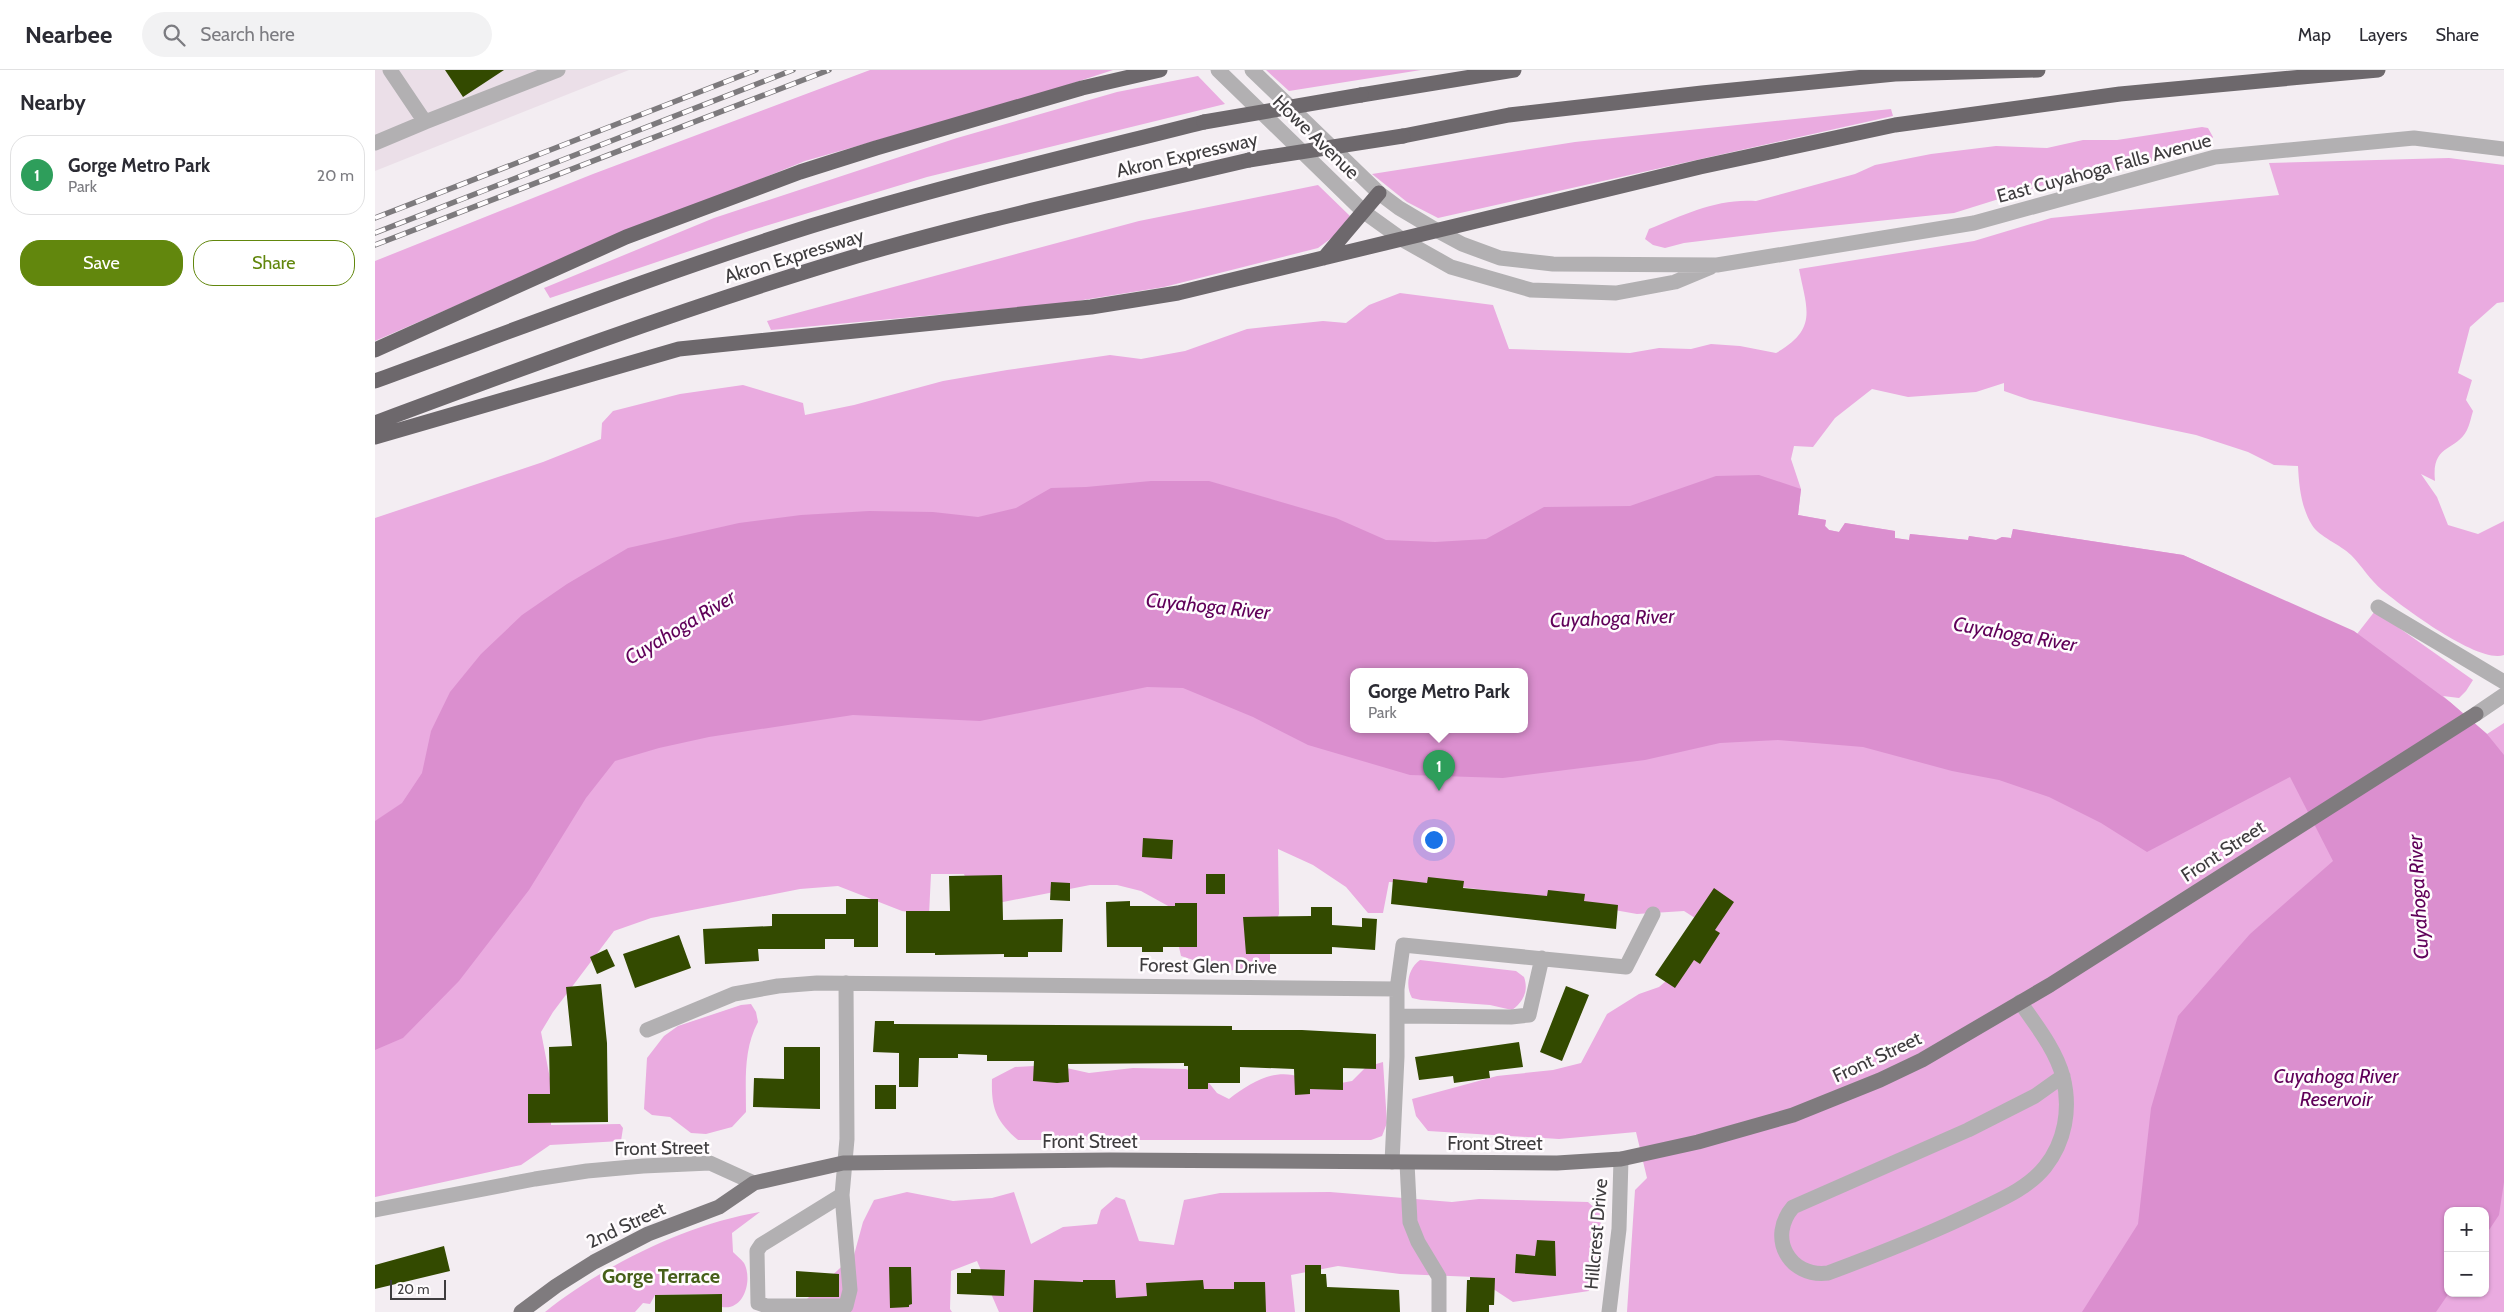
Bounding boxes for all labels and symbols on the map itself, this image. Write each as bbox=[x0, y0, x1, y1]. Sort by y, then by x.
street label: Howe Avenue bbox=[1268, 90, 1364, 184]
street label: Akron Expressway bbox=[1114, 127, 1260, 182]
street label: East Cuyahoga Falls Avenue bbox=[1994, 128, 2214, 208]
street label: Akron Expressway bbox=[721, 224, 867, 288]
water label: Cuyahoga River bbox=[620, 584, 740, 669]
water label: Cuyahoga River bbox=[1145, 588, 1272, 625]
water label: Cuyahoga River bbox=[1549, 604, 1676, 632]
water label: Cuyahoga River bbox=[1951, 611, 2079, 657]
pin: 1 bbox=[1423, 750, 1455, 791]
street label: Front Street bbox=[2177, 815, 2270, 887]
your location bbox=[1421, 827, 1447, 853]
water label: Cuyahoga River bbox=[2403, 833, 2433, 960]
street label: Forest Glen Drive bbox=[1139, 953, 1277, 979]
street label: Front Street bbox=[1829, 1026, 1926, 1088]
water label: Cuyahoga River Reservoir bbox=[2274, 1064, 2399, 1111]
street label: Front Street bbox=[1042, 1130, 1138, 1153]
street label: Front Street bbox=[1447, 1132, 1543, 1155]
street label: Front Street bbox=[614, 1136, 710, 1160]
street label: Hillcrest Drive bbox=[1580, 1177, 1612, 1291]
street label: 2nd Street bbox=[583, 1197, 670, 1253]
district label: Gorge Terrace bbox=[602, 1264, 720, 1288]
scale bar bbox=[390, 1277, 446, 1300]

